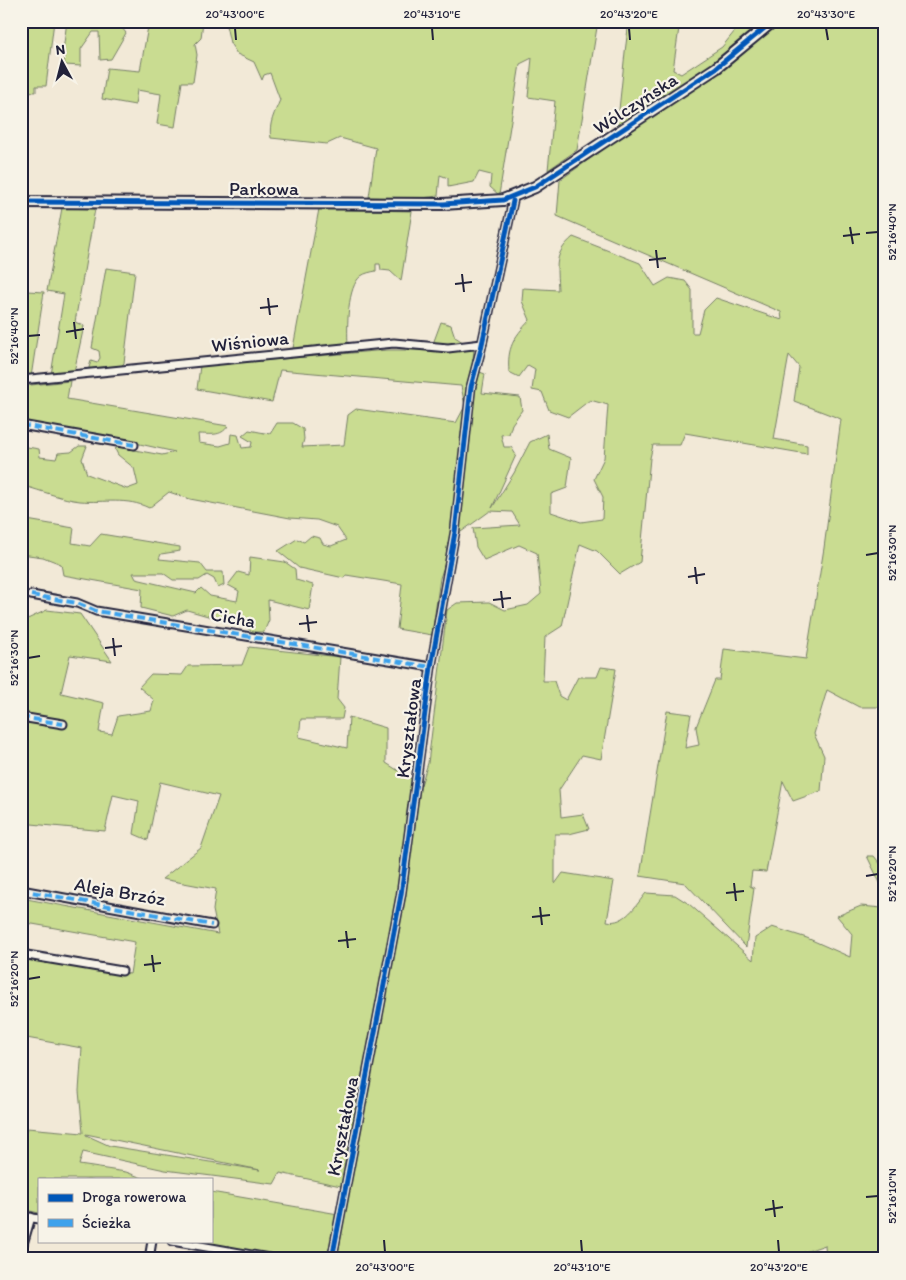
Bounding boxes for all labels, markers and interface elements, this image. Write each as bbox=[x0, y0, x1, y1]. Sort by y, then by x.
text: 20°43'00"E bbox=[205, 7, 265, 21]
text: 20°43'10"E bbox=[403, 7, 461, 21]
text: 20°43'20"E bbox=[600, 7, 658, 21]
text: 20°43'30"E bbox=[797, 7, 855, 21]
north arrow bbox=[38, 38, 88, 88]
text: N bbox=[55, 41, 66, 59]
street label: Wólczyńska bbox=[589, 68, 682, 139]
street label: Parkowa bbox=[229, 177, 299, 200]
text: 52°16'40"N bbox=[885, 203, 899, 261]
text: 52°16'40"N bbox=[7, 307, 21, 365]
street label: Wiśniowa bbox=[210, 326, 290, 357]
text: 52°16'30"N bbox=[885, 525, 899, 581]
street label: Cicha bbox=[209, 602, 257, 633]
text: 52°16'30"N bbox=[7, 630, 21, 686]
street label: Kryształowa bbox=[391, 677, 426, 779]
text: 52°16'20"N bbox=[885, 846, 899, 902]
street label: Aleja Brzóz bbox=[73, 872, 168, 911]
text: 52°16'20"N bbox=[7, 951, 21, 1007]
street label: Kryształowa bbox=[322, 1074, 363, 1178]
text: 52°16'10"N bbox=[885, 1168, 899, 1224]
legend bbox=[38, 1178, 212, 1242]
text: Droga rowerowa bbox=[82, 1188, 186, 1206]
text: Ścieżka bbox=[82, 1214, 131, 1232]
text: 20°43'00"E bbox=[355, 1260, 415, 1274]
text: 20°43'10"E bbox=[553, 1260, 611, 1274]
text: 20°43'20"E bbox=[750, 1260, 808, 1274]

